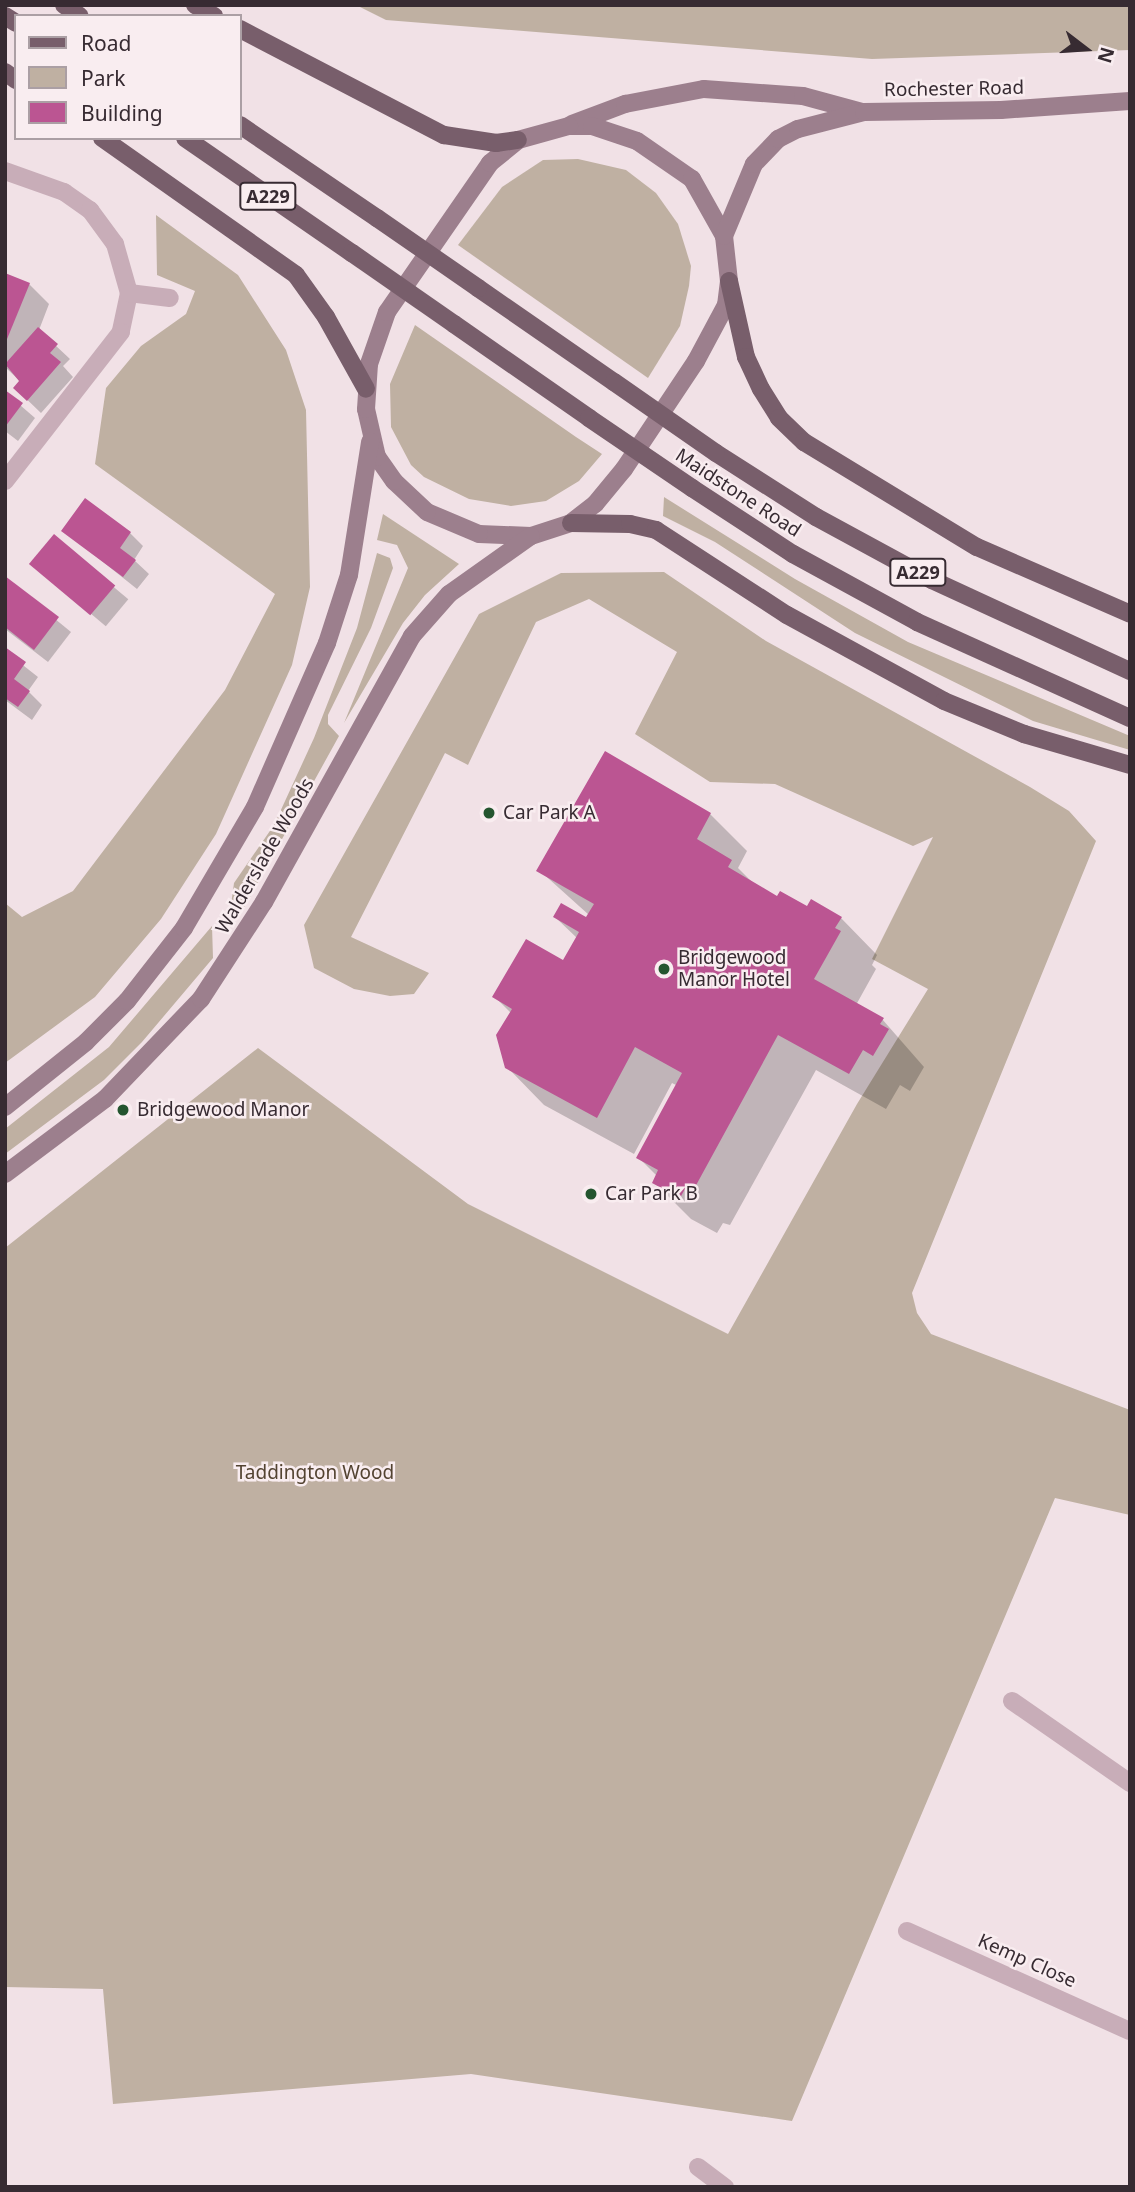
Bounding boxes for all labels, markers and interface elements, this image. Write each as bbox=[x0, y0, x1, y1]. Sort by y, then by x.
legend bbox=[14, 14, 242, 140]
north arrow bbox=[1051, 14, 1121, 84]
text: Road bbox=[81, 29, 131, 57]
text: N bbox=[1091, 44, 1121, 66]
text: Park bbox=[81, 64, 125, 92]
street label: Rochester Road bbox=[884, 76, 1024, 102]
text: Building bbox=[81, 99, 163, 127]
road number: A229 bbox=[238, 182, 298, 210]
street label: Maidstone Road bbox=[671, 444, 805, 542]
road number: A229 bbox=[888, 558, 948, 586]
street label: Walderslade Woods bbox=[211, 774, 319, 938]
place label: Car Park A bbox=[503, 802, 596, 824]
marker: Car Park A bbox=[481, 805, 497, 821]
place label: Bridgewood Manor Hotel bbox=[678, 947, 790, 991]
marker: Bridgewood Manor Hotel bbox=[656, 961, 672, 977]
place label: Bridgewood Manor bbox=[137, 1099, 309, 1121]
marker: Bridgewood Manor bbox=[115, 1102, 131, 1118]
place label: Car Park B bbox=[605, 1183, 698, 1205]
marker: Car Park B bbox=[583, 1186, 599, 1202]
park label: Taddington Wood bbox=[236, 1462, 394, 1484]
street label: Kemp Close bbox=[974, 1929, 1080, 1993]

